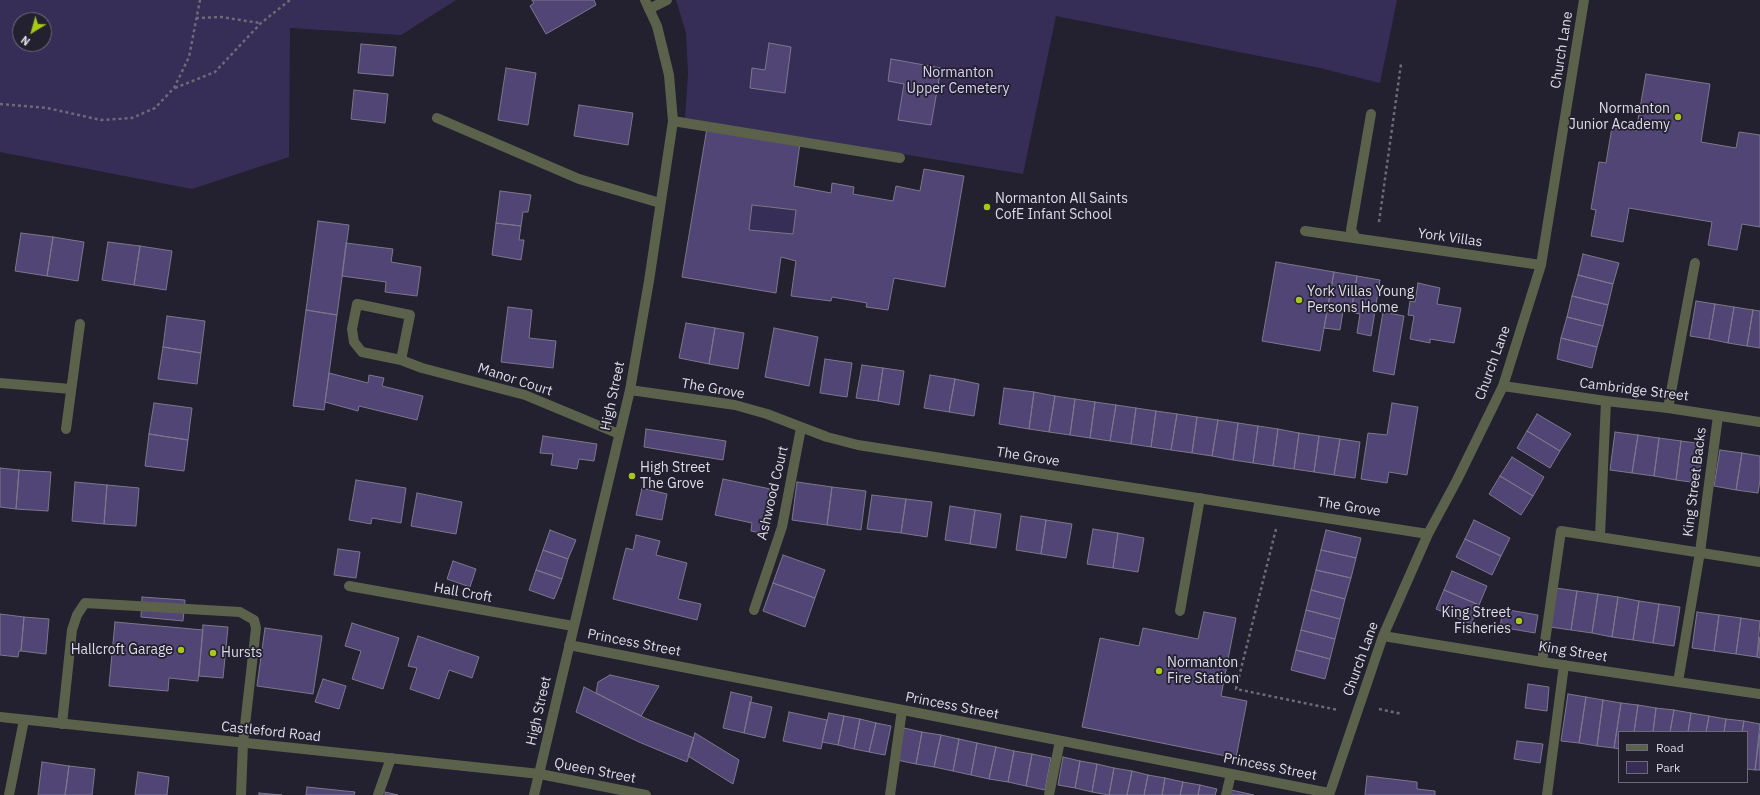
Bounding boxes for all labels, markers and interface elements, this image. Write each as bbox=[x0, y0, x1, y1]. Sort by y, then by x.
street label: Church Lane bbox=[1548, 10, 1576, 90]
north arrow bbox=[12, 12, 52, 52]
text: N bbox=[18, 33, 33, 49]
park label: Normanton Upper Cemetery bbox=[907, 65, 1009, 98]
place label: Normanton Junior Academy bbox=[1569, 101, 1670, 134]
marker: Normanton Junior Academy bbox=[1673, 112, 1683, 122]
place label: Normanton All Saints CofE Infant School bbox=[995, 191, 1128, 224]
marker: Normanton All Saints CofE Infant School bbox=[982, 202, 992, 212]
street label: York Villas bbox=[1417, 225, 1483, 251]
place label: York Villas Young Persons Home bbox=[1307, 284, 1414, 316]
marker: York Villas Young Persons Home bbox=[1294, 295, 1304, 305]
street label: Church Lane bbox=[1472, 323, 1514, 403]
street label: Manor Court bbox=[475, 360, 555, 400]
street label: High Street bbox=[597, 360, 629, 432]
street label: The Grove bbox=[680, 375, 746, 403]
street label: Cambridge Street bbox=[1578, 375, 1690, 405]
street label: King Street Backs bbox=[1680, 426, 1710, 538]
street label: Ashwood Court bbox=[754, 444, 792, 542]
street label: The Grove bbox=[995, 444, 1061, 470]
place label: High Street The Grove bbox=[640, 460, 710, 492]
marker: High Street The Grove bbox=[627, 471, 637, 481]
street label: The Grove bbox=[1316, 494, 1382, 520]
street label: Hall Croft bbox=[432, 580, 494, 606]
place label: King Street Fisheries bbox=[1442, 605, 1511, 638]
marker: King Street Fisheries bbox=[1514, 616, 1524, 626]
street label: Church Lane bbox=[1340, 619, 1382, 699]
street label: Princess Street bbox=[586, 626, 682, 660]
street label: King Street bbox=[1537, 638, 1609, 666]
place label: Hallcroft Garage bbox=[71, 642, 173, 658]
marker: Hallcroft Garage bbox=[176, 645, 186, 655]
place label: Hursts bbox=[221, 645, 262, 661]
marker: Hursts bbox=[208, 648, 218, 658]
place label: Normanton Fire Station bbox=[1167, 655, 1239, 688]
marker: Normanton Fire Station bbox=[1154, 666, 1164, 676]
street label: High Street bbox=[523, 675, 555, 747]
street label: Princess Street bbox=[904, 689, 1000, 723]
street label: Castleford Road bbox=[220, 718, 322, 746]
legend bbox=[1618, 731, 1748, 783]
text: Road bbox=[1656, 740, 1684, 755]
street label: Princess Street bbox=[1222, 750, 1318, 784]
street label: Queen Street bbox=[553, 755, 637, 787]
text: Park bbox=[1656, 760, 1680, 775]

